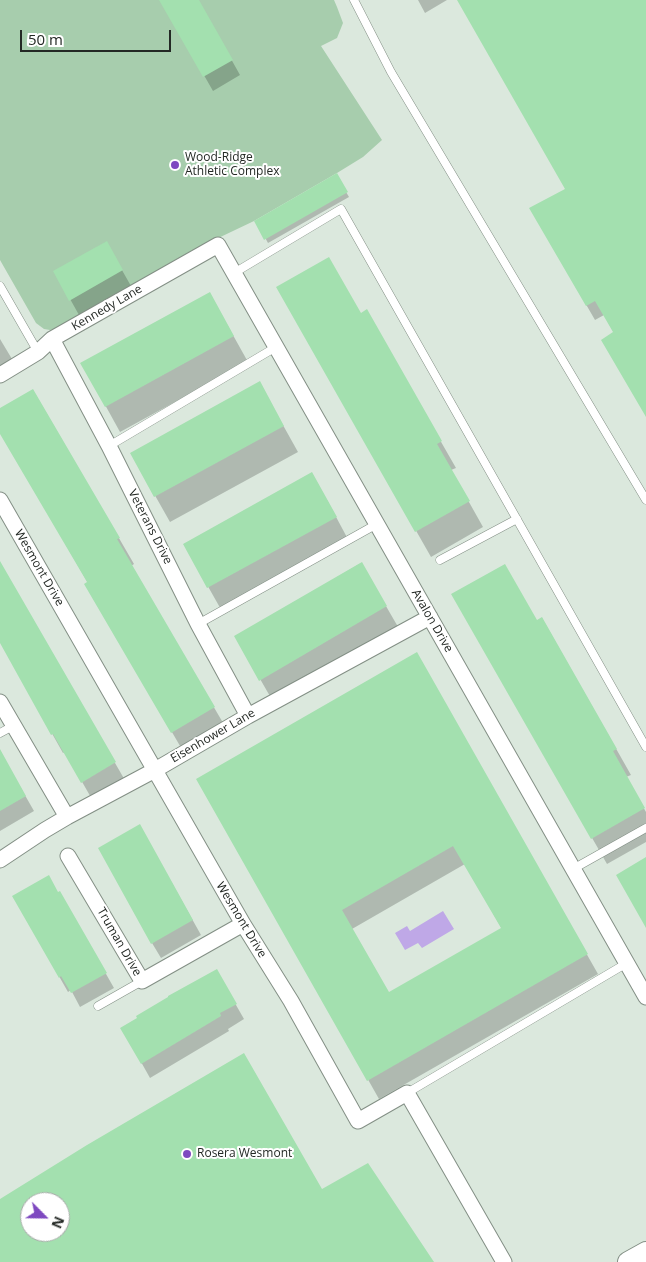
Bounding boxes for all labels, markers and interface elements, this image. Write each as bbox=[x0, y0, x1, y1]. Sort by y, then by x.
scale bar bbox=[22, 20, 174, 52]
text: 50 m bbox=[28, 29, 63, 49]
place label: Wood-Ridge Athletic Complex bbox=[185, 151, 279, 179]
marker: Wood-Ridge Athletic Complex bbox=[169, 159, 181, 171]
street label: Kennedy Lane bbox=[69, 282, 145, 334]
street label: Veterans Drive bbox=[125, 487, 175, 567]
street label: Wesmont Drive bbox=[11, 527, 67, 609]
street label: Avalon Drive bbox=[408, 587, 456, 655]
street label: Eisenhower Lane bbox=[168, 706, 258, 766]
street label: Wesmont Drive bbox=[213, 879, 269, 961]
street label: Truman Drive bbox=[94, 905, 144, 979]
place label: Rosera Wesmont bbox=[197, 1147, 292, 1161]
marker: Rosera Wesmont bbox=[181, 1148, 193, 1160]
north arrow bbox=[20, 1192, 70, 1242]
text: N bbox=[47, 1214, 69, 1232]

